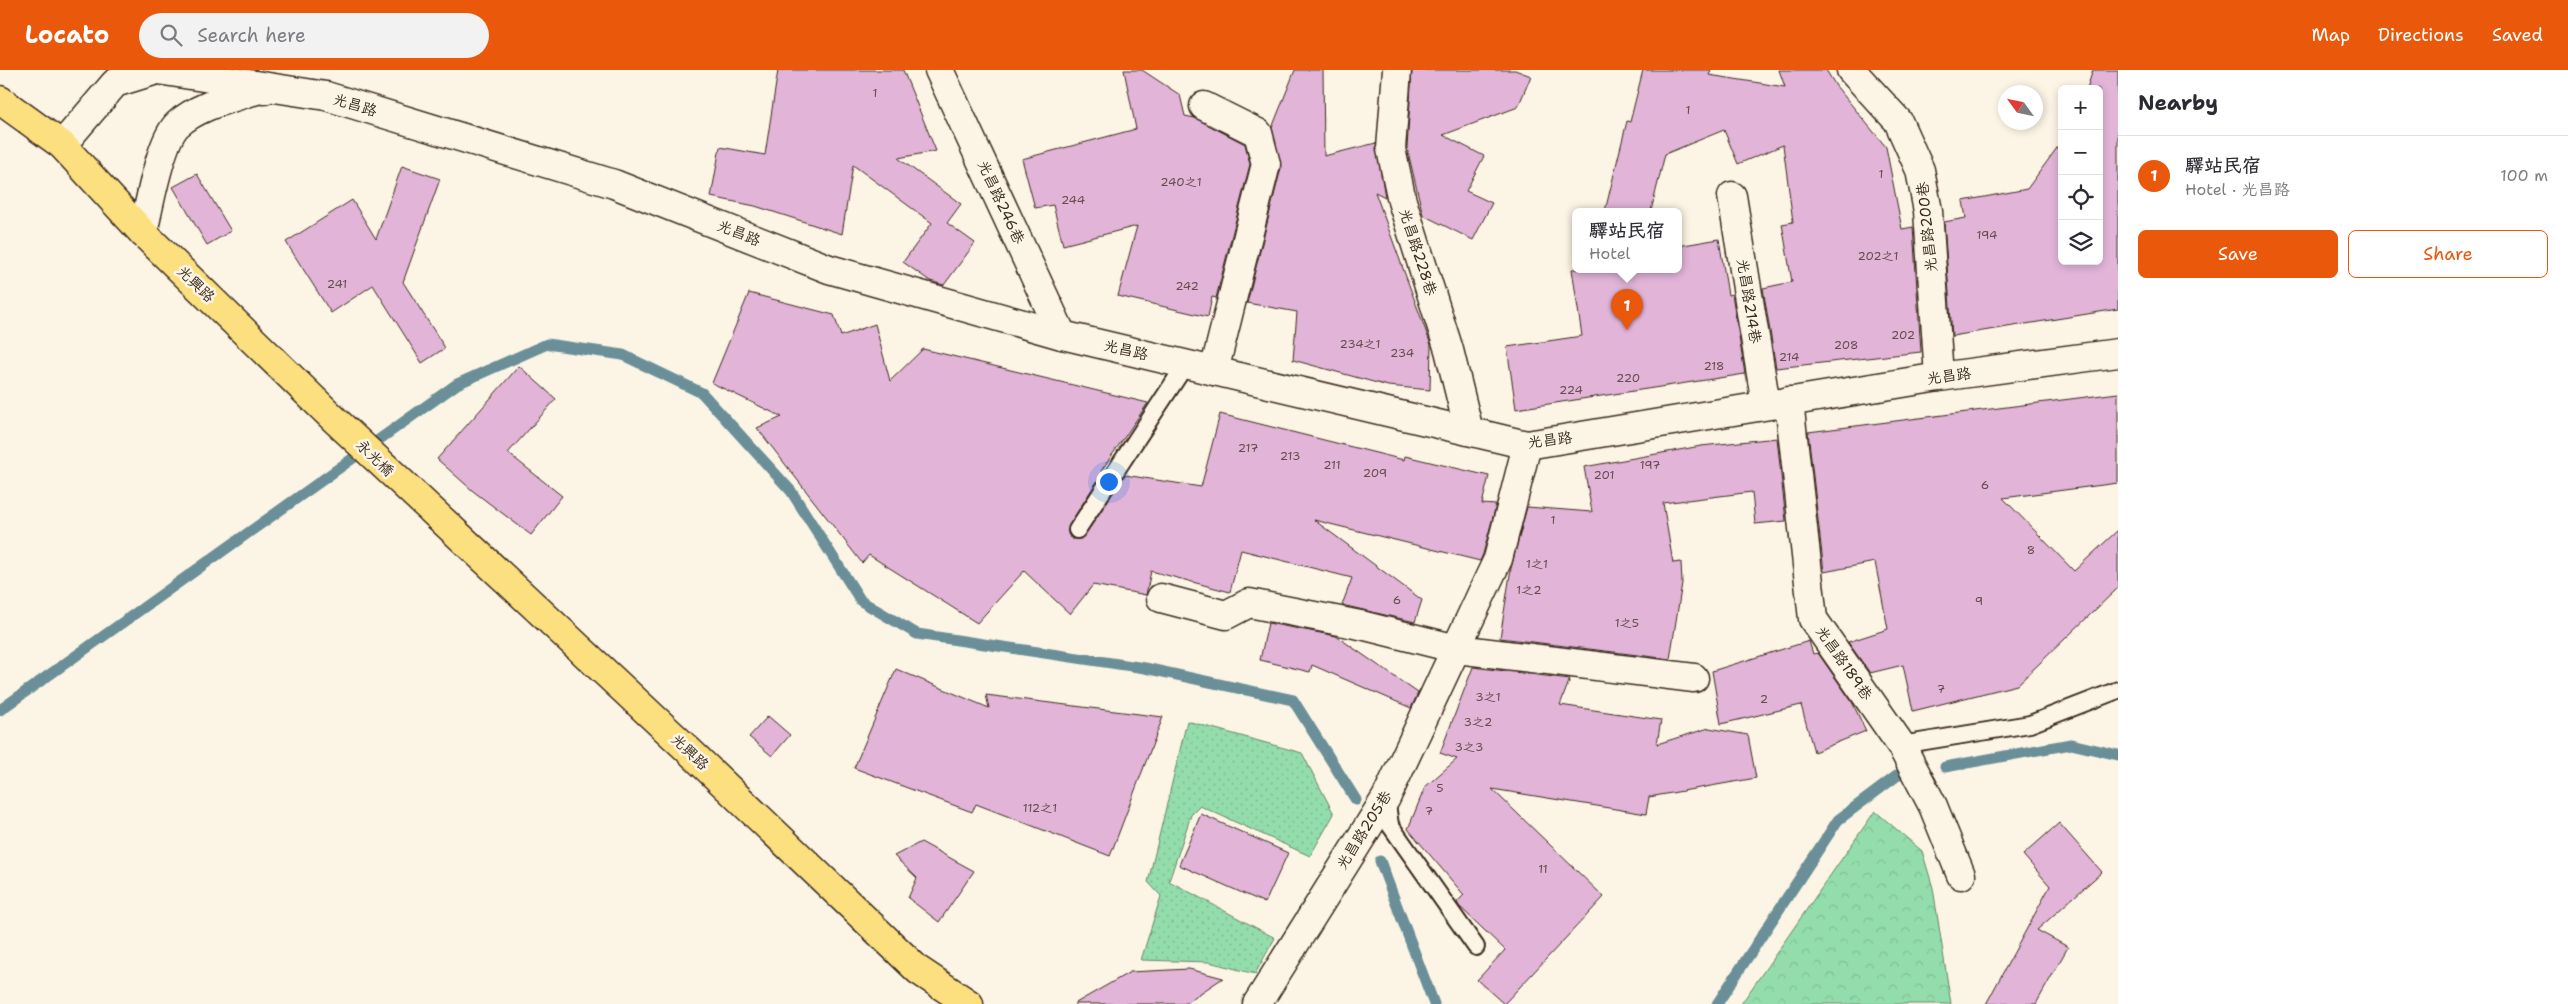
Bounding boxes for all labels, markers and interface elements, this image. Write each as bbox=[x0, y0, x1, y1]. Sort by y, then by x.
search box bbox=[139, 13, 489, 58]
text: Locato bbox=[25, 19, 109, 51]
icon: search bbox=[157, 21, 185, 49]
text: Search here bbox=[197, 23, 306, 48]
text: Map bbox=[2312, 23, 2350, 47]
text: Directions bbox=[2378, 23, 2464, 47]
text: Saved bbox=[2492, 23, 2543, 47]
house number: 1 bbox=[872, 85, 878, 101]
north arrow bbox=[1998, 85, 2043, 130]
map controls bbox=[2058, 85, 2103, 265]
button: + bbox=[2058, 85, 2103, 130]
street label: 光昌路 bbox=[331, 89, 379, 121]
text: Nearby bbox=[2138, 89, 2218, 117]
house number: 1 bbox=[1685, 102, 1691, 118]
button: − bbox=[2058, 130, 2103, 175]
text: 驛站民宿 bbox=[2185, 153, 2261, 178]
street label: 光昌路246巷 bbox=[973, 157, 1029, 247]
text: 1 bbox=[2150, 165, 2158, 186]
text: 100 m bbox=[2500, 165, 2548, 186]
house number: 1 bbox=[1878, 166, 1884, 182]
house number: 240之1 bbox=[1160, 174, 1202, 190]
button: locate bbox=[2058, 175, 2103, 220]
text: Hotel · 光昌路 bbox=[2185, 179, 2290, 200]
street label: 光昌路200巷 bbox=[1912, 181, 1942, 273]
house number: 244 bbox=[1061, 192, 1085, 208]
street label: 光昌路228巷 bbox=[1395, 206, 1441, 298]
popup bbox=[1572, 208, 1682, 273]
street label: 光昌路 bbox=[714, 215, 764, 251]
text: 驛站民宿 bbox=[1589, 218, 1665, 243]
button: layers bbox=[2058, 220, 2103, 265]
house number: 194 bbox=[1977, 227, 1997, 243]
button: Save bbox=[2138, 230, 2338, 278]
button: Share bbox=[2348, 230, 2548, 278]
text: Hotel bbox=[1589, 243, 1630, 264]
house number: 202之1 bbox=[1857, 248, 1899, 264]
street label: 光昌路214巷 bbox=[1732, 257, 1766, 345]
street label: 光興路 bbox=[173, 261, 219, 307]
house number: 241 bbox=[327, 276, 347, 292]
house number: 242 bbox=[1175, 278, 1199, 294]
pin: 1 bbox=[1611, 289, 1643, 330]
house number: 202 bbox=[1891, 327, 1915, 343]
street label: 光昌路 bbox=[1102, 335, 1150, 365]
house number: 234之1 bbox=[1339, 336, 1381, 352]
house number: 208 bbox=[1834, 337, 1858, 353]
house number: 234 bbox=[1390, 345, 1414, 361]
house number: 214 bbox=[1779, 349, 1799, 365]
house number: 218 bbox=[1703, 358, 1725, 374]
street label: 光昌路 bbox=[1925, 363, 1973, 389]
house number: 220 bbox=[1616, 370, 1640, 386]
house number: 224 bbox=[1559, 382, 1583, 398]
street label: 光昌路 bbox=[1526, 427, 1574, 453]
street label: 永光橋 bbox=[352, 435, 398, 481]
house number: 217 bbox=[1238, 440, 1258, 456]
house number: 213 bbox=[1280, 448, 1300, 464]
house number: 211 bbox=[1323, 457, 1341, 473]
house number: 197 bbox=[1640, 457, 1660, 473]
house number: 209 bbox=[1363, 465, 1387, 481]
house number: 201 bbox=[1593, 467, 1615, 483]
your location bbox=[1096, 469, 1122, 495]
house number: 6 bbox=[1981, 477, 1989, 493]
house number: 1 bbox=[1550, 512, 1556, 528]
house number: 8 bbox=[2027, 542, 2035, 558]
house number: 1之1 bbox=[1526, 556, 1548, 572]
house number: 1之2 bbox=[1516, 582, 1542, 598]
house number: 6 bbox=[1393, 592, 1401, 608]
house number: 9 bbox=[1975, 593, 1983, 609]
house number: 1之5 bbox=[1615, 615, 1639, 631]
street label: 光昌路189巷 bbox=[1811, 622, 1877, 704]
house number: 7 bbox=[1937, 681, 1945, 697]
house number: 3之1 bbox=[1475, 689, 1501, 705]
house number: 2 bbox=[1760, 691, 1768, 707]
house number: 3之2 bbox=[1464, 714, 1492, 730]
street label: 光興路 bbox=[667, 729, 713, 775]
house number: 3之3 bbox=[1455, 739, 1483, 755]
house number: 5 bbox=[1436, 780, 1444, 796]
street label: 光昌路205巷 bbox=[1332, 787, 1396, 873]
house number: 112之1 bbox=[1023, 800, 1057, 816]
house number: 7 bbox=[1425, 803, 1433, 819]
house number: 11 bbox=[1538, 861, 1548, 877]

